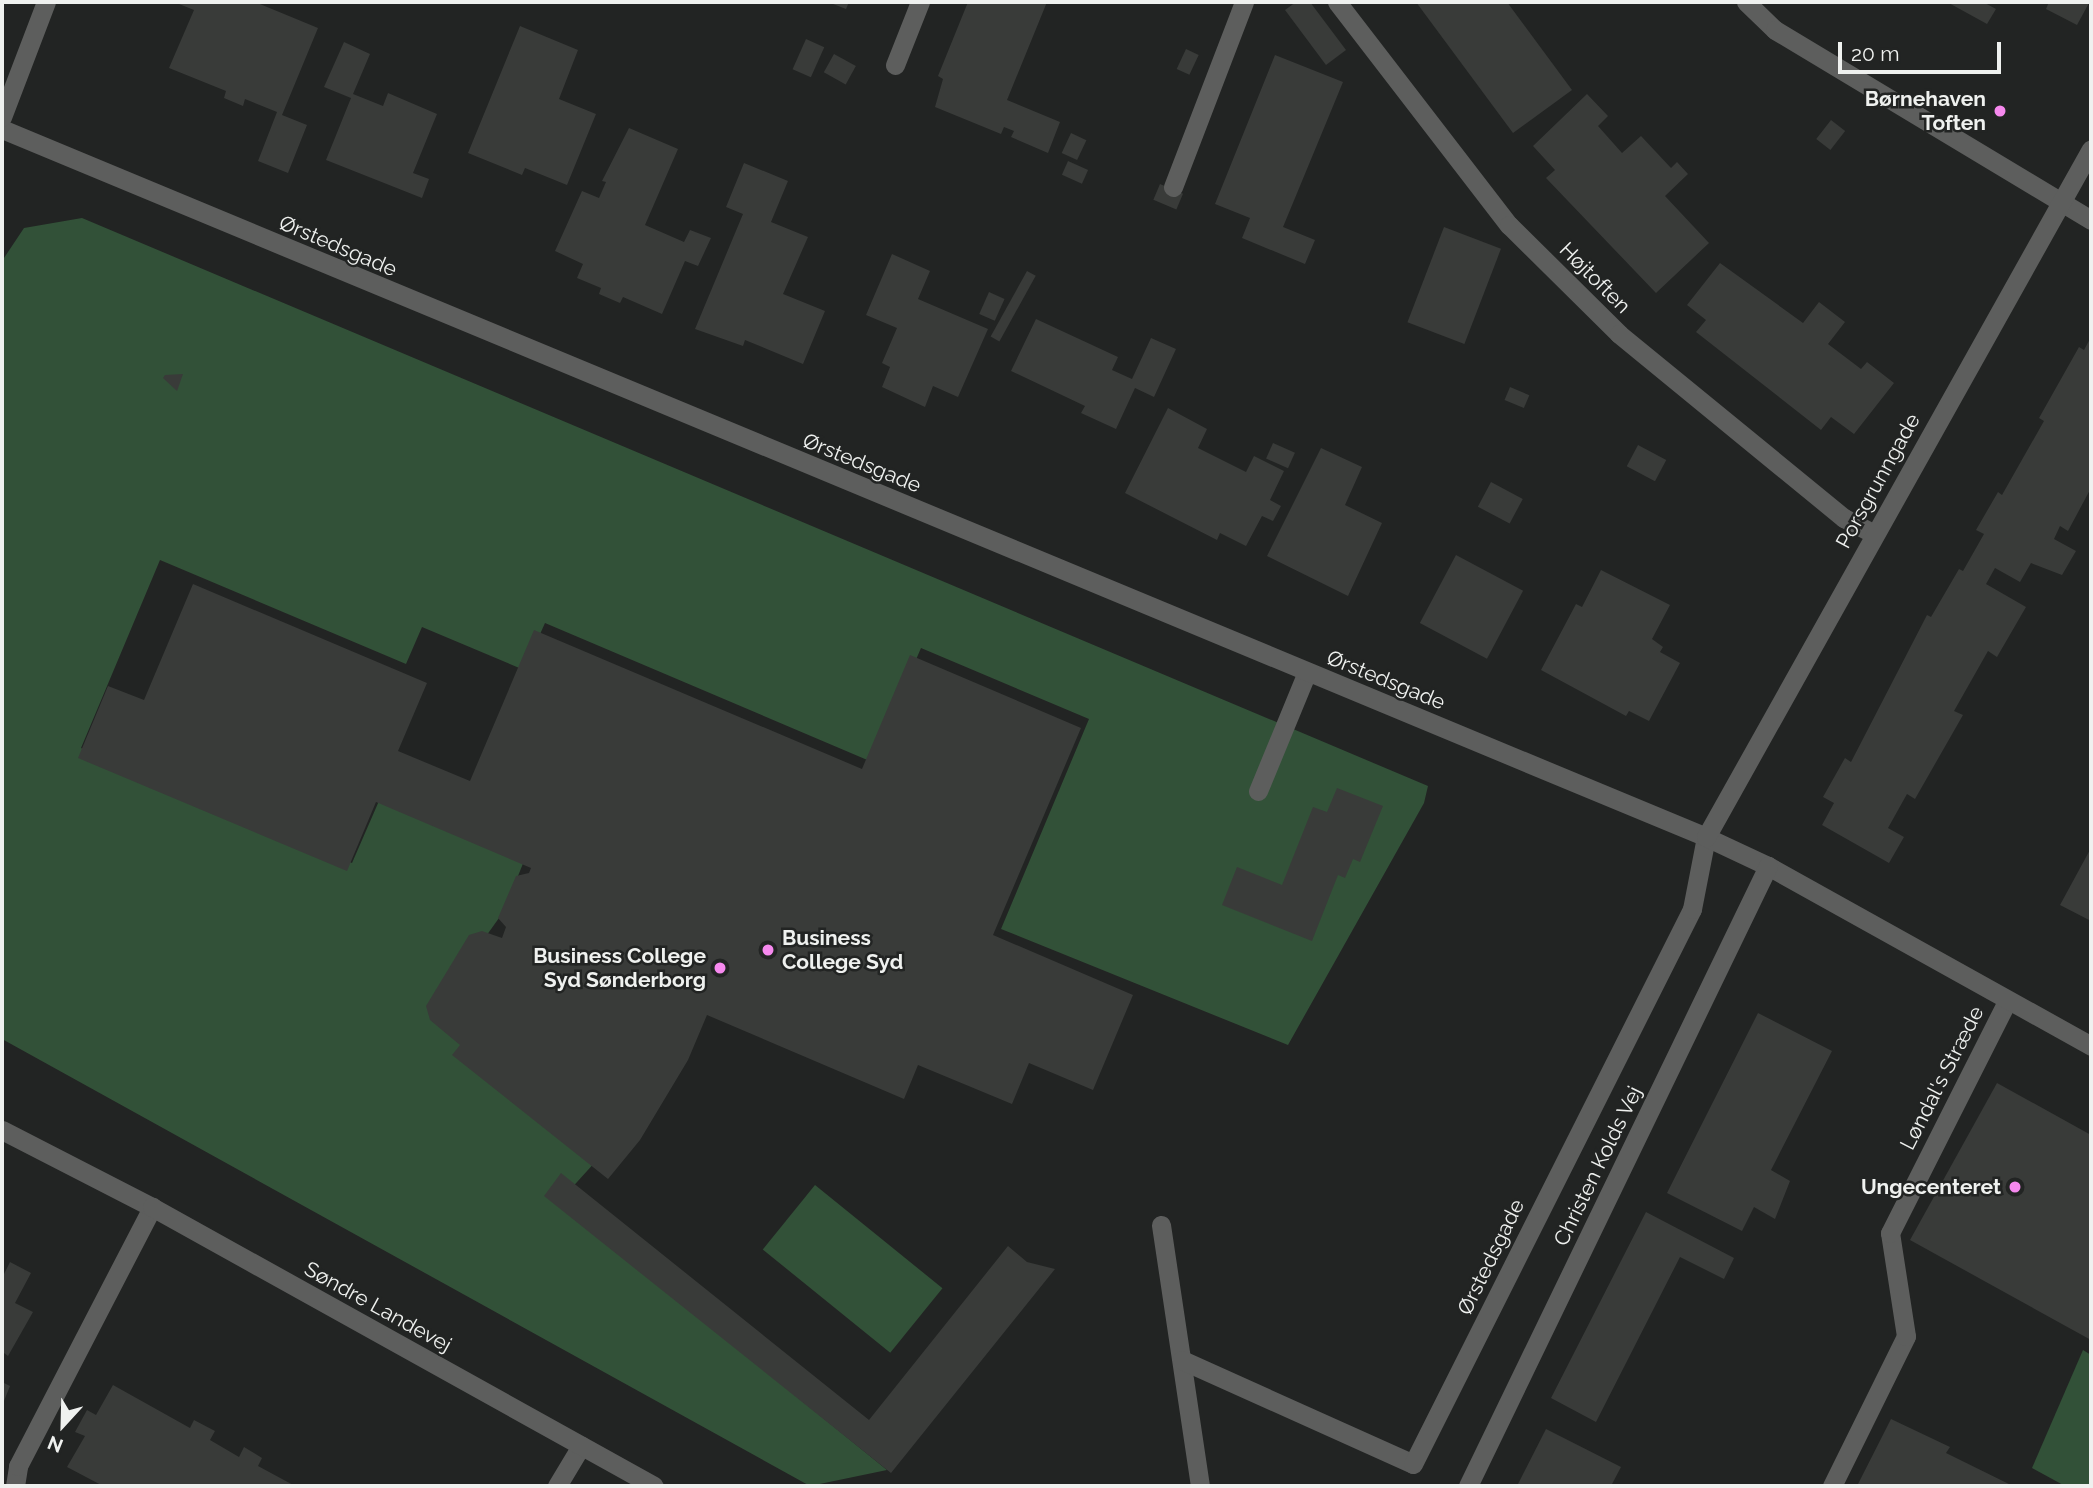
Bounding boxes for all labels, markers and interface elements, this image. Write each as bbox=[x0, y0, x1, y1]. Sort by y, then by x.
scale bar bbox=[1841, 28, 2004, 72]
text: 20 m bbox=[1851, 41, 1899, 66]
place label: Børnehaven Toften bbox=[1865, 86, 1986, 136]
marker: Børnehaven Toften bbox=[1992, 103, 2008, 119]
street label: Ørstedsgade bbox=[275, 210, 401, 282]
street label: Højtoften bbox=[1554, 237, 1636, 319]
street label: Porsgrunngade bbox=[1831, 409, 1925, 553]
street label: Ørstedsgade bbox=[799, 428, 925, 498]
street label: Ørstedsgade bbox=[1323, 645, 1449, 715]
place label: Business College Syd bbox=[782, 925, 903, 975]
marker: Business College Syd bbox=[760, 942, 776, 958]
place label: Business College Syd Sønderborg bbox=[533, 943, 706, 993]
marker: Business College Syd Sønderborg bbox=[712, 960, 728, 976]
street label: Løndal's Stræde bbox=[1895, 1002, 1989, 1154]
street label: Christen Kolds Vej bbox=[1548, 1082, 1648, 1250]
place label: Ungecenteret bbox=[1861, 1174, 2001, 1200]
marker: Ungecenteret bbox=[2007, 1179, 2023, 1195]
street label: Ørstedsgade bbox=[1452, 1195, 1530, 1319]
street label: Søndre Landevej bbox=[300, 1256, 456, 1358]
north arrow bbox=[28, 1390, 98, 1460]
text: N bbox=[44, 1432, 66, 1457]

